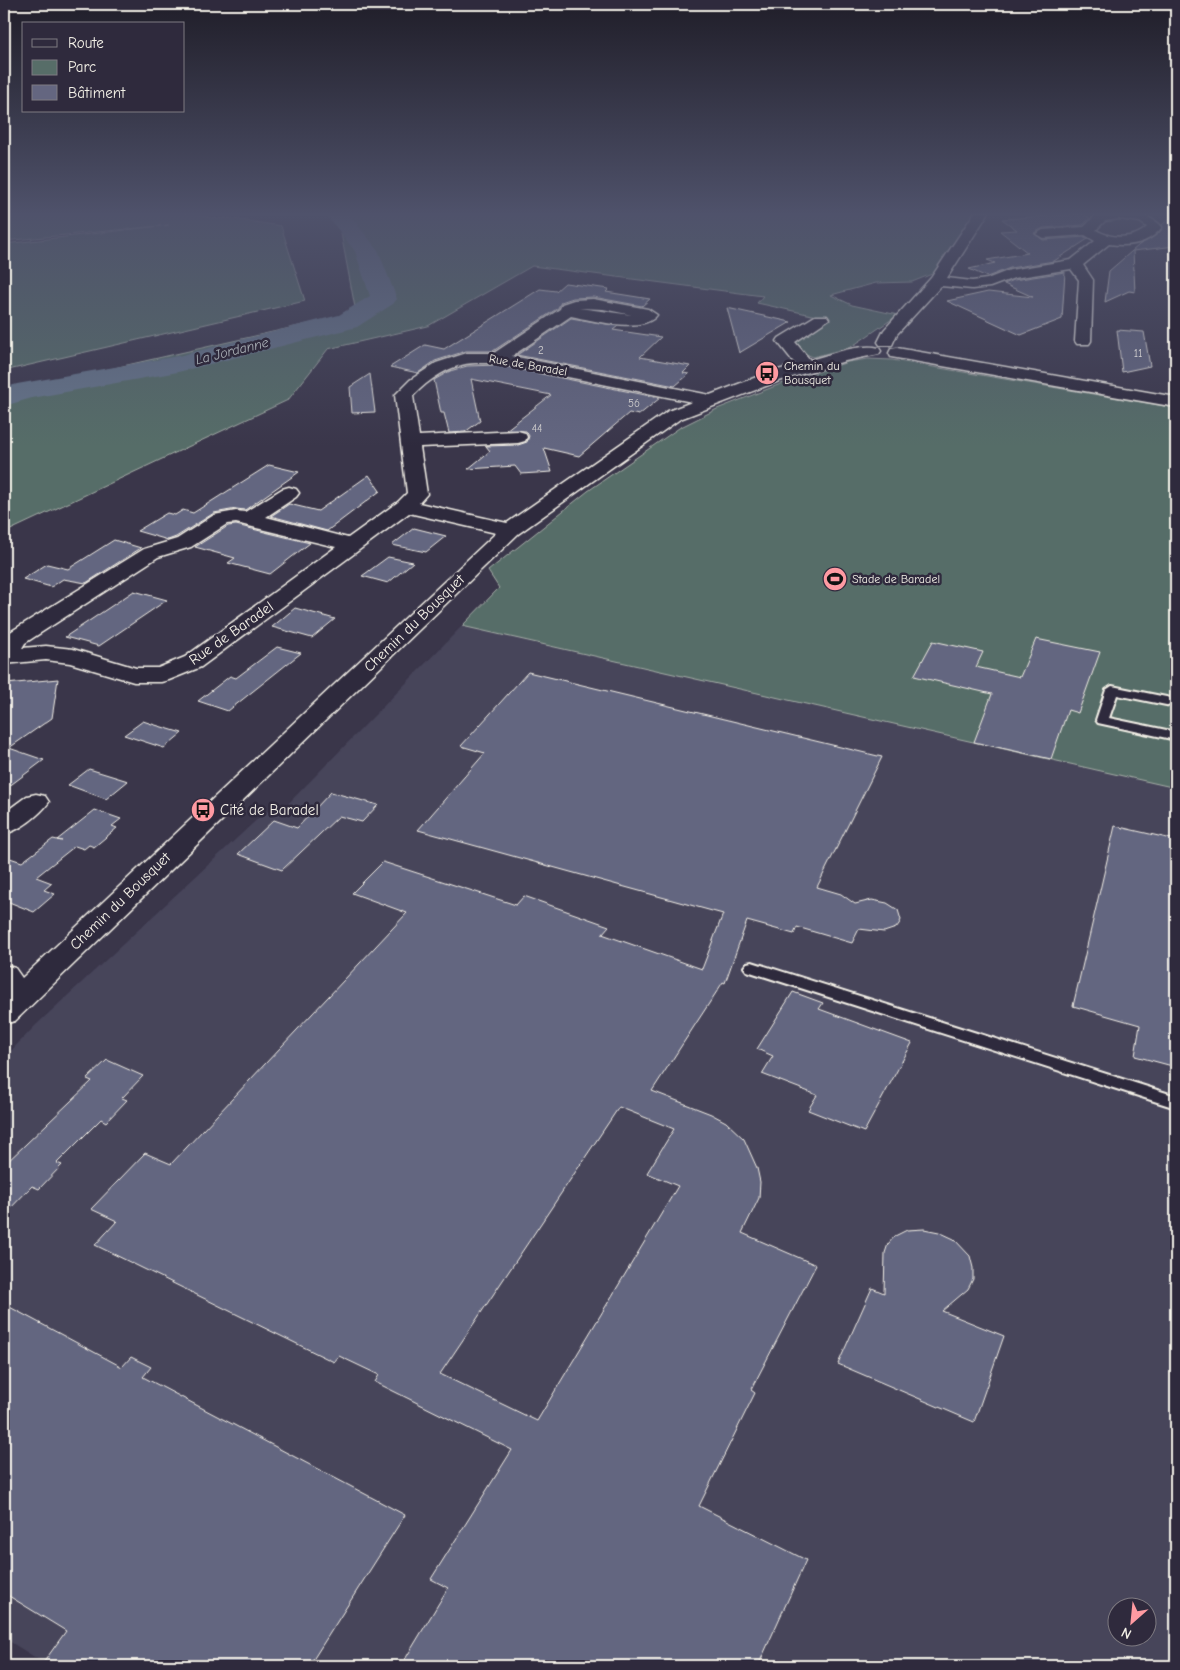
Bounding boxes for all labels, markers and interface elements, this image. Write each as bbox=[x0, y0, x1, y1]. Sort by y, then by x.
legend bbox=[22, 22, 185, 112]
text: Route bbox=[68, 34, 104, 52]
text: Parc bbox=[68, 58, 96, 76]
text: Bâtiment bbox=[68, 84, 126, 102]
water label: La Jordanne bbox=[194, 334, 270, 368]
house number: 2 bbox=[538, 344, 544, 357]
house number: 11 bbox=[1134, 347, 1142, 360]
street label: Rue de Baradel bbox=[488, 351, 568, 379]
place label: Chemin du Bousquet bbox=[784, 359, 840, 387]
bus stop icon: Chemin du Bousquet bbox=[754, 360, 780, 386]
house number: 56 bbox=[628, 397, 640, 410]
house number: 44 bbox=[532, 422, 542, 435]
sports icon: Stade de Baradel bbox=[822, 566, 848, 592]
street label: Chemin du Bousquet bbox=[360, 570, 469, 676]
place label: Stade de Baradel bbox=[852, 572, 940, 586]
street label: Rue de Baradel bbox=[185, 597, 277, 669]
bus stop icon: Cité de Baradel bbox=[190, 797, 216, 823]
place label: Cité de Baradel bbox=[220, 801, 319, 819]
street label: Chemin du Bousquet bbox=[66, 848, 175, 954]
north arrow bbox=[1108, 1598, 1158, 1648]
text: N bbox=[1118, 1623, 1134, 1643]

